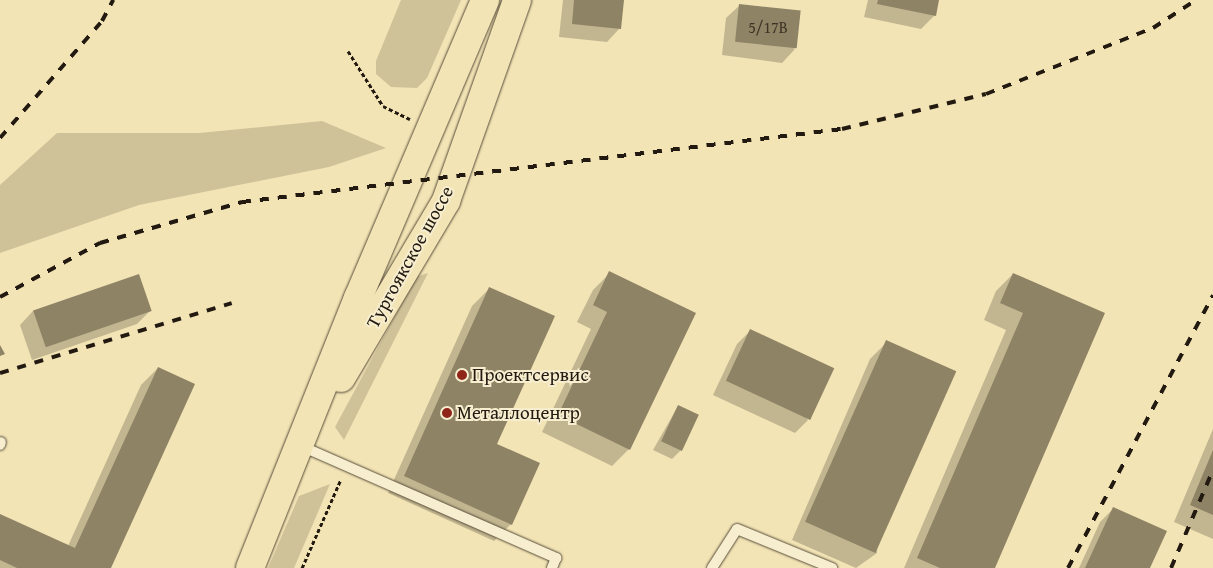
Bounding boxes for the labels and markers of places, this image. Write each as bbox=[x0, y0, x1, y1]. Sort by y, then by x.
place label: Проектсервис bbox=[472, 364, 589, 386]
marker: Проектсервис bbox=[456, 369, 468, 381]
place label: Металлоцентр bbox=[457, 402, 580, 424]
marker: Металлоцентр bbox=[441, 407, 453, 419]

